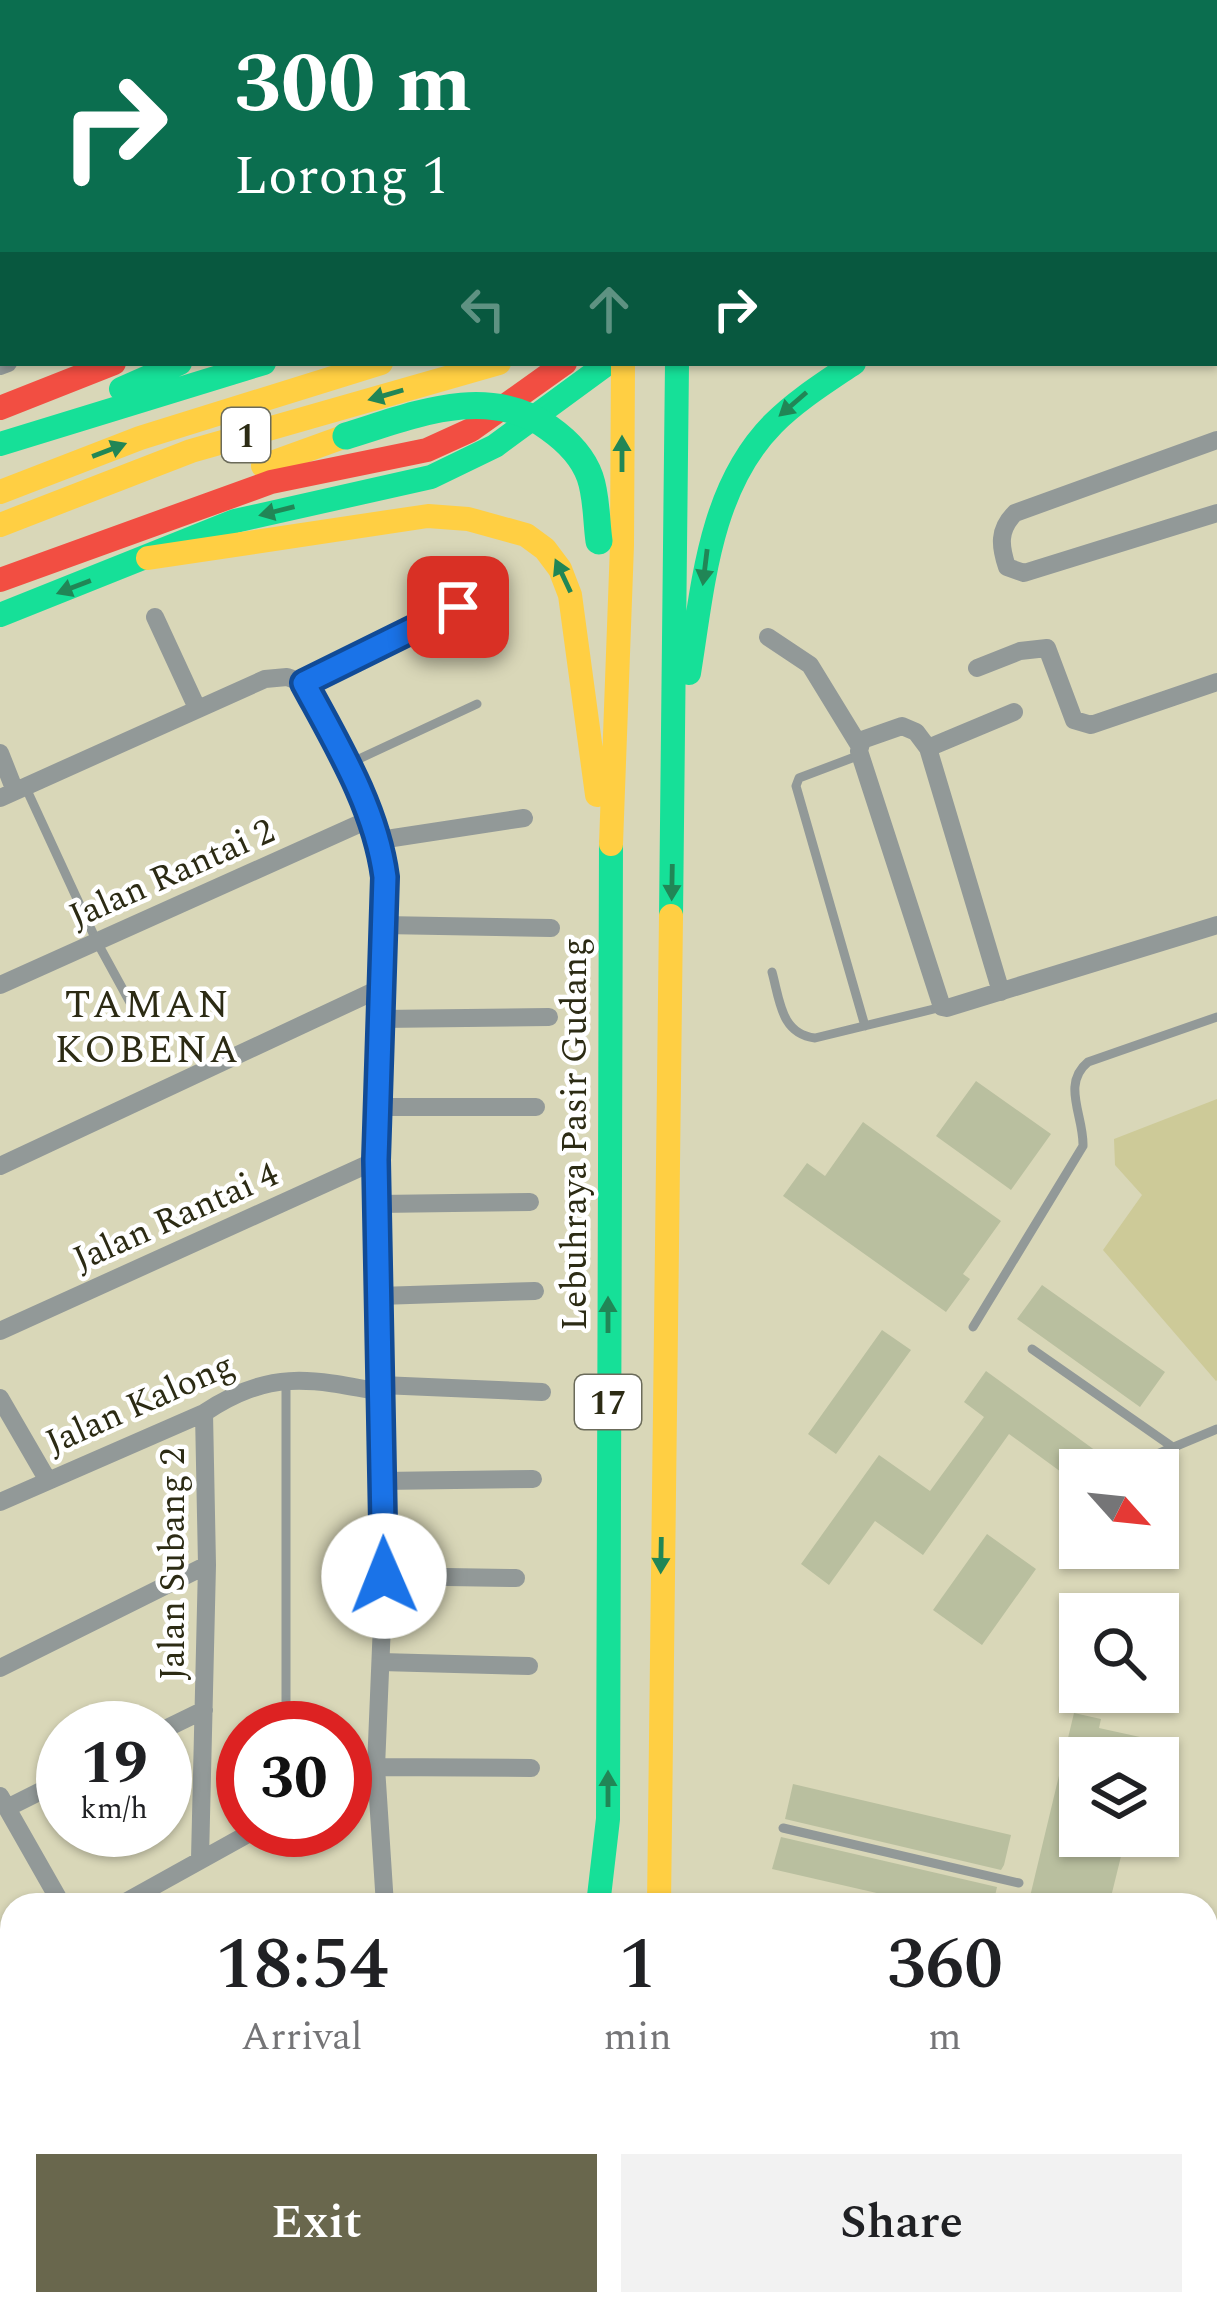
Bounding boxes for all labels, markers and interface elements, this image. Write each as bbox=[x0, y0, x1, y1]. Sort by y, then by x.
text: 300 m bbox=[234, 21, 472, 149]
icon: right bbox=[36, 48, 192, 204]
text: Lorong 1 bbox=[234, 136, 449, 218]
icon: left bbox=[450, 276, 516, 342]
icon: ahead bbox=[576, 276, 642, 342]
icon: right bbox=[702, 276, 768, 342]
one-way arrow bbox=[368, 387, 404, 405]
one-way arrow bbox=[778, 390, 808, 416]
road number: 1 bbox=[222, 408, 270, 462]
one-way arrow bbox=[613, 434, 632, 472]
one-way arrow bbox=[92, 440, 128, 459]
one-way arrow bbox=[258, 502, 295, 521]
one-way arrow bbox=[696, 549, 715, 586]
pin bbox=[407, 556, 509, 658]
one-way arrow bbox=[553, 558, 573, 593]
icon: arrive bbox=[425, 574, 491, 640]
one-way arrow bbox=[56, 578, 92, 597]
street label: Jalan Rantai 2 bbox=[60, 804, 284, 944]
one-way arrow bbox=[662, 864, 681, 902]
street label: Lebuhraya Pasir Gudang bbox=[548, 937, 603, 1331]
district label: TAMAN KOBENA bbox=[55, 976, 241, 1080]
street label: Jalan Rantai 4 bbox=[64, 1147, 288, 1287]
one-way arrow bbox=[598, 1295, 618, 1333]
street label: Jalan Kalong bbox=[37, 1338, 243, 1470]
road number: 17 bbox=[575, 1375, 641, 1429]
street label: Jalan Subang 2 bbox=[146, 1447, 201, 1681]
north arrow bbox=[1059, 1449, 1179, 1569]
map controls bbox=[1059, 1449, 1179, 1857]
position arrow bbox=[321, 1513, 447, 1639]
one-way arrow bbox=[651, 1537, 671, 1575]
button: search bbox=[1059, 1593, 1179, 1713]
speed limit sign: 30 bbox=[216, 1701, 372, 1857]
text: 19 bbox=[80, 1718, 148, 1810]
button: layers bbox=[1059, 1737, 1179, 1857]
one-way arrow bbox=[598, 1769, 618, 1807]
text: km/h bbox=[80, 1786, 148, 1832]
text: 18:54 bbox=[215, 1911, 388, 2020]
text: 1 bbox=[618, 1911, 657, 2020]
text: 360 bbox=[887, 1911, 1003, 2020]
text: Arrival bbox=[241, 2008, 363, 2067]
text: min bbox=[604, 2008, 672, 2067]
text: m bbox=[928, 2008, 962, 2067]
button: Exit bbox=[36, 2154, 597, 2292]
button: Share bbox=[621, 2154, 1182, 2292]

